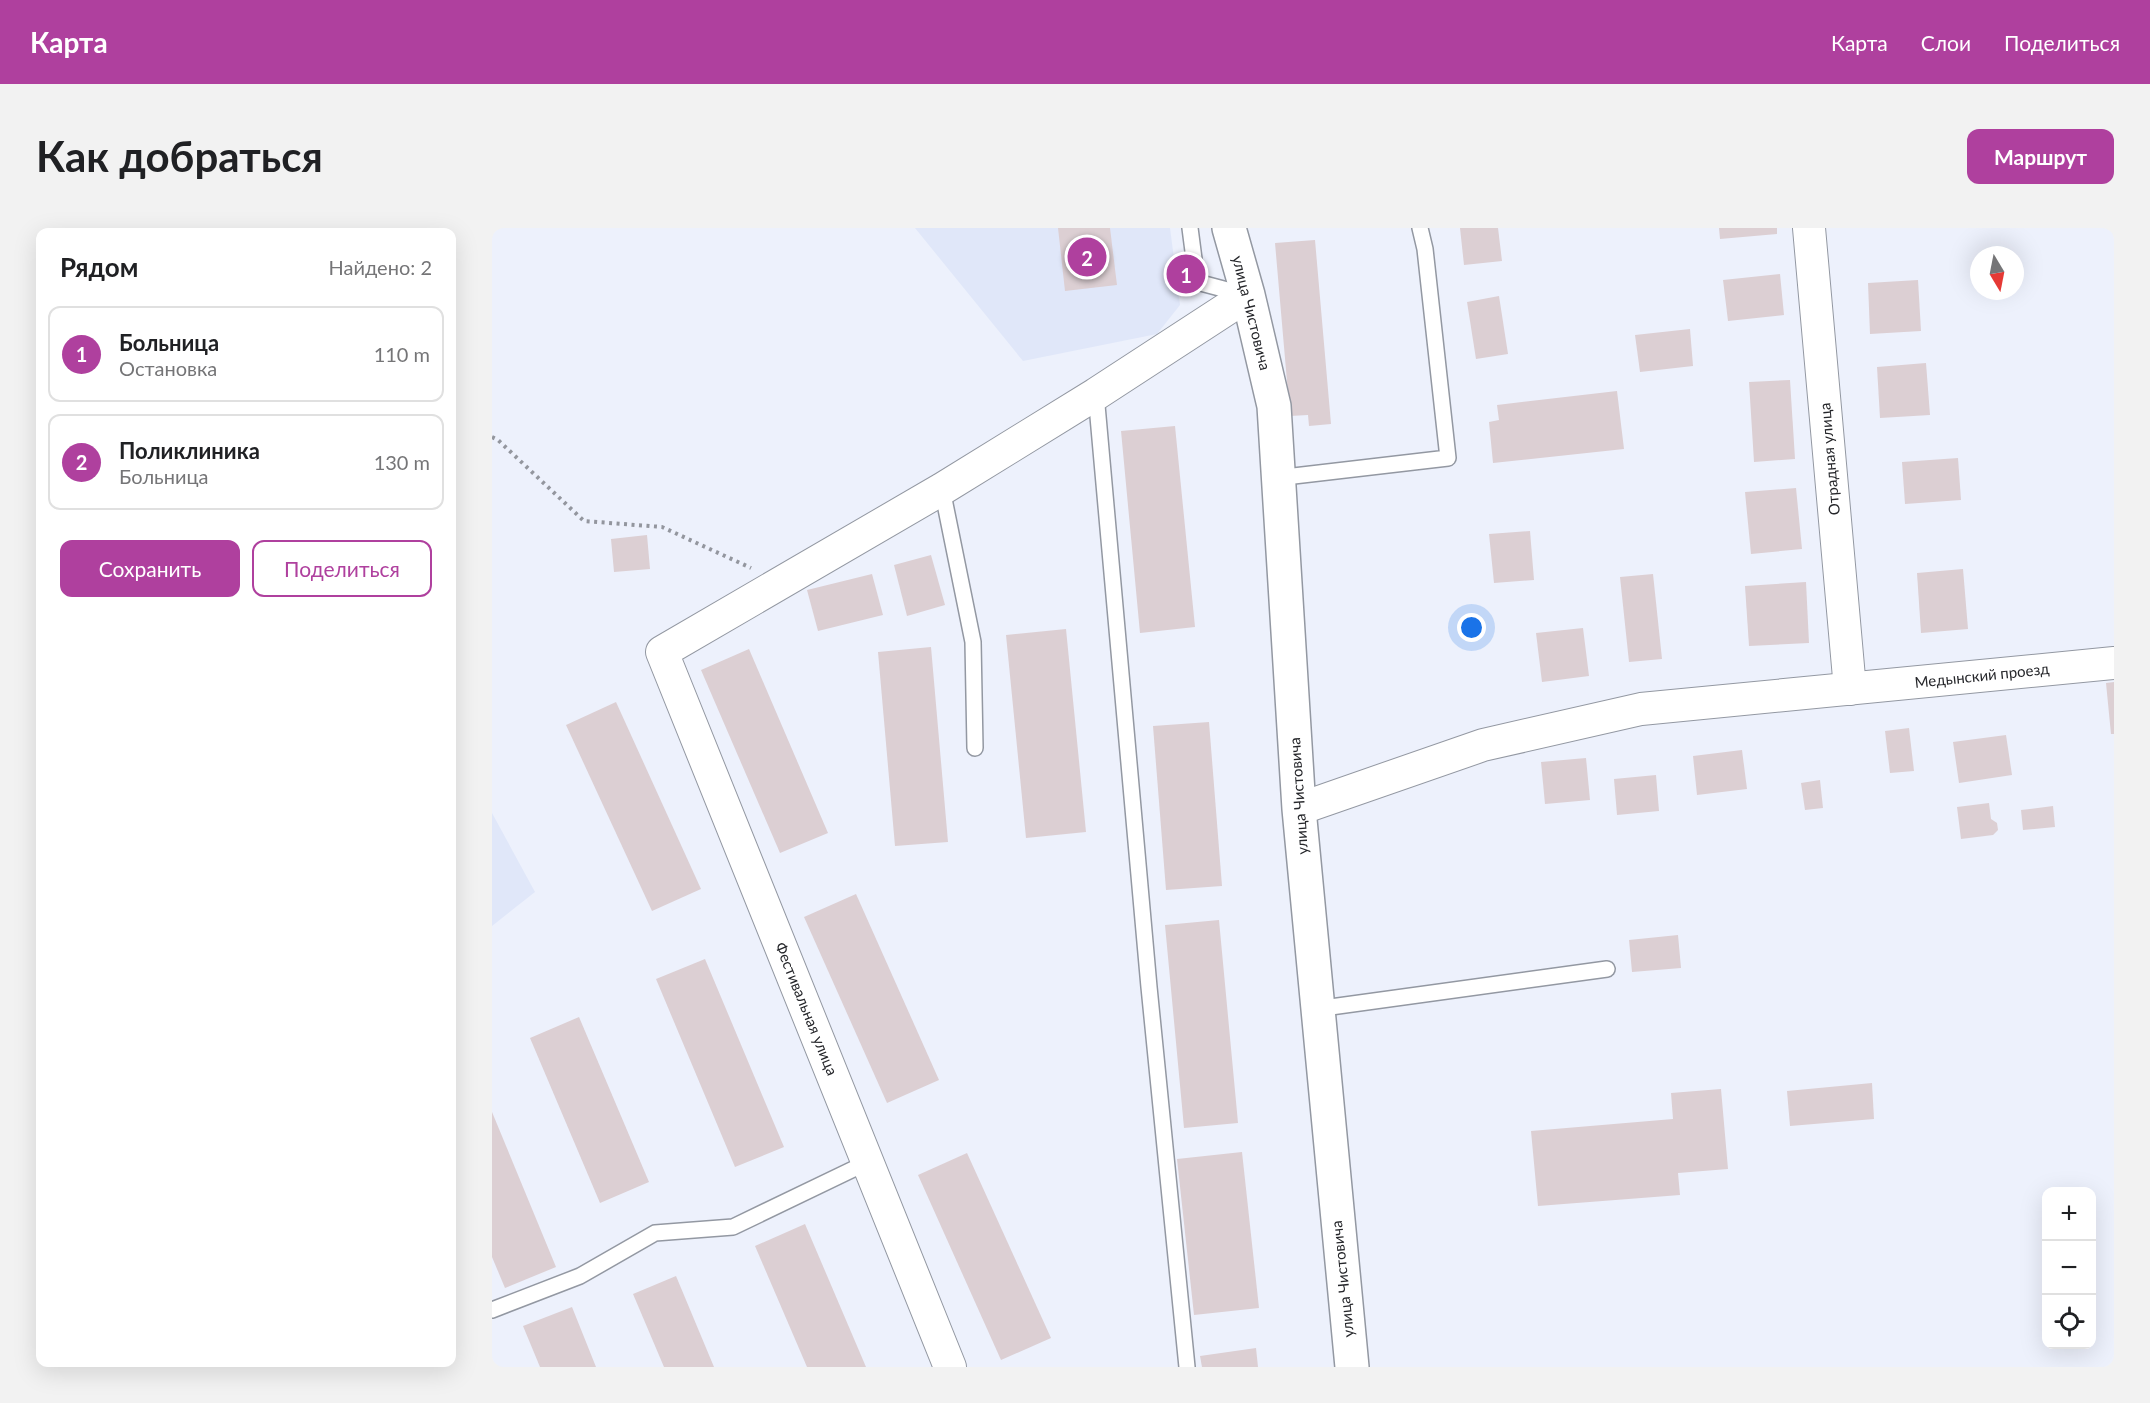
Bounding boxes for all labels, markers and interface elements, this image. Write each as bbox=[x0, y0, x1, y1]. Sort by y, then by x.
text: Карта bbox=[30, 25, 108, 59]
text: Карта bbox=[1831, 30, 1888, 55]
text: Слои bbox=[1921, 30, 1971, 55]
text: Поделиться bbox=[2004, 30, 2120, 55]
button: Маршрут bbox=[1967, 129, 2114, 184]
text: Как добраться bbox=[36, 131, 323, 181]
pin: 2 bbox=[1068, 234, 1106, 279]
north arrow bbox=[1970, 246, 2024, 300]
text: Рядом bbox=[60, 251, 138, 283]
pin: 1 bbox=[1166, 252, 1206, 296]
street label: улица Чистовича bbox=[1229, 254, 1275, 372]
text: Найдено: 2 bbox=[329, 255, 432, 279]
text: Больница bbox=[119, 329, 219, 356]
text: 1 bbox=[76, 342, 87, 366]
text: 110 m bbox=[374, 342, 430, 366]
text: Остановка bbox=[119, 356, 217, 380]
street label: Отрадная улица bbox=[1815, 402, 1843, 516]
text: Поликлиника bbox=[119, 437, 260, 464]
text: 2 bbox=[76, 450, 87, 474]
text: 130 m bbox=[374, 450, 430, 474]
text: Больница bbox=[119, 464, 208, 488]
button: Сохранить bbox=[60, 540, 240, 597]
button: Поделиться bbox=[252, 540, 432, 597]
your location bbox=[1457, 613, 1486, 642]
street label: Медынский проезд bbox=[1914, 659, 2050, 691]
street label: улица Чистовича bbox=[1285, 737, 1311, 855]
street label: Фестивальная улица bbox=[772, 939, 842, 1078]
map controls bbox=[2042, 1187, 2096, 1349]
button: + bbox=[2042, 1187, 2096, 1241]
street label: улица Чистовича bbox=[1327, 1220, 1357, 1338]
button: − bbox=[2042, 1241, 2096, 1295]
button: locate bbox=[2042, 1295, 2096, 1349]

